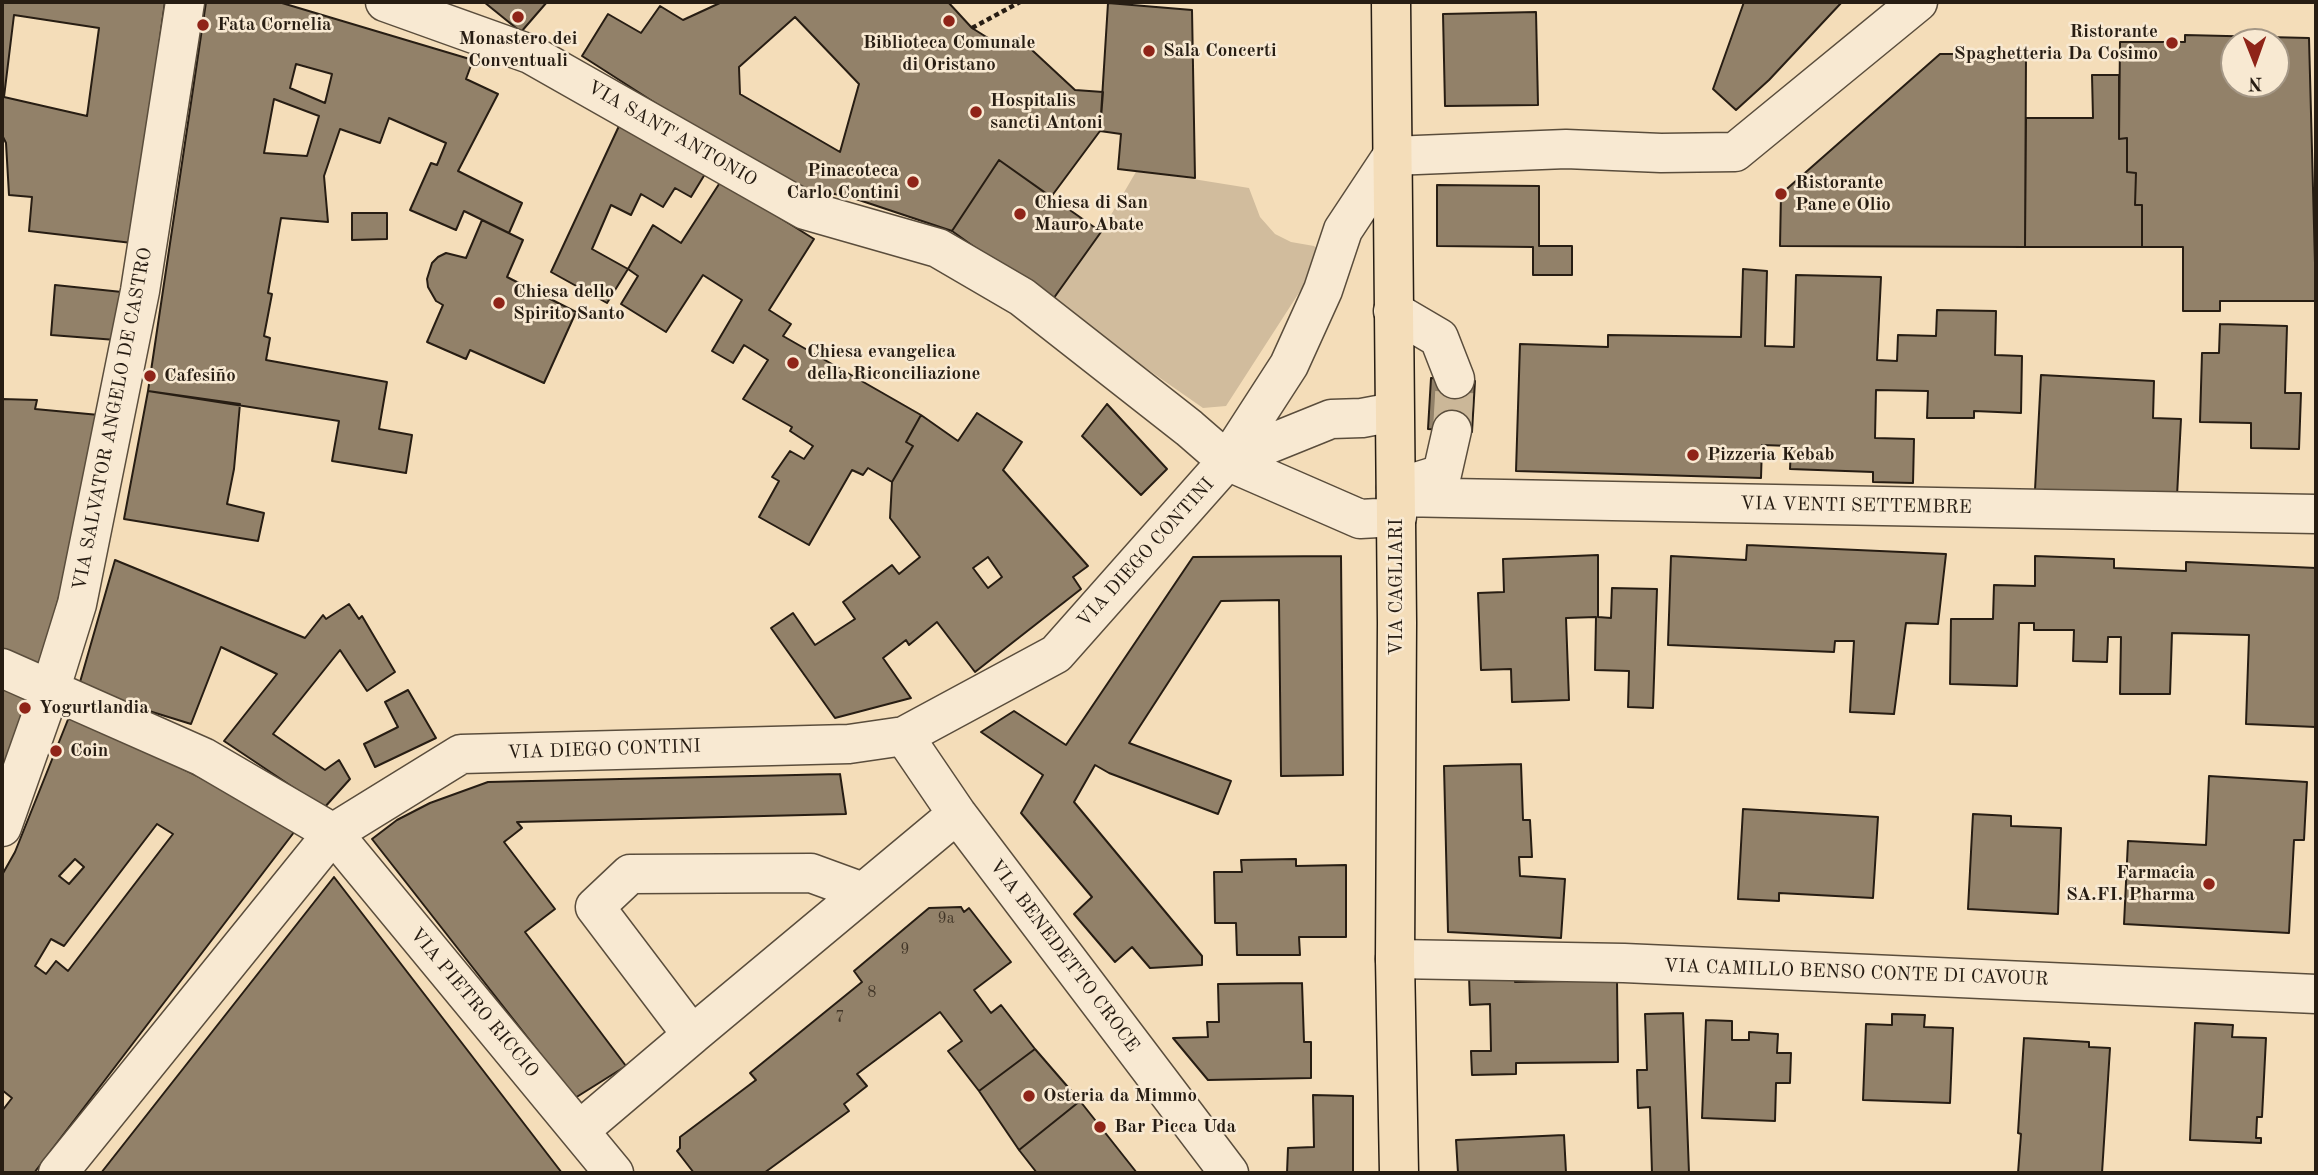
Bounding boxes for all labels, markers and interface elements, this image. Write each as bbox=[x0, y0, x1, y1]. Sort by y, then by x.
marker: Monastero dei Conventuali bbox=[510, 9, 526, 25]
marker: Biblioteca Comunale di Oristano bbox=[941, 13, 957, 29]
place label: Fata Cornelia bbox=[217, 14, 332, 36]
marker: Fata Cornelia bbox=[195, 17, 211, 33]
place label: Ristorante Spaghetteria Da Cosimo bbox=[1954, 21, 2158, 65]
place label: Monastero dei Conventuali bbox=[459, 28, 577, 72]
north arrow bbox=[2220, 28, 2290, 98]
place label: Biblioteca Comunale di Oristano bbox=[863, 32, 1035, 76]
marker: Ristorante Spaghetteria Da Cosimo bbox=[2164, 35, 2180, 51]
place label: Sala Concerti bbox=[1163, 40, 1277, 62]
marker: Sala Concerti bbox=[1141, 43, 1157, 59]
text: N bbox=[2248, 73, 2263, 92]
street label: VIA SANT'ANTONIO bbox=[583, 76, 761, 192]
place label: Hospitalis sancti Antoni bbox=[990, 90, 1103, 134]
marker: Hospitalis sancti Antoni bbox=[968, 104, 984, 120]
place label: Pinacoteca Carlo Contini bbox=[786, 160, 899, 204]
place label: Ristorante Pane e Olio bbox=[1795, 172, 1891, 216]
marker: Pinacoteca Carlo Contini bbox=[905, 174, 921, 190]
marker: Ristorante Pane e Olio bbox=[1773, 186, 1789, 202]
place label: Chiesa di San Mauro Abate bbox=[1034, 192, 1148, 236]
marker: Chiesa di San Mauro Abate bbox=[1012, 206, 1028, 222]
street label: VIA SALVATOR ANGELO DE CASTRO bbox=[69, 245, 157, 593]
place label: Chiesa dello Spirito Santo bbox=[513, 281, 625, 325]
marker: Chiesa dello Spirito Santo bbox=[491, 295, 507, 311]
place label: Chiesa evangelica della Riconciliazione bbox=[807, 341, 981, 385]
marker: Chiesa evangelica della Riconciliazione bbox=[785, 355, 801, 371]
place label: Cafesiño bbox=[164, 365, 236, 387]
marker: Cafesiño bbox=[142, 368, 158, 384]
place label: Pizzeria Kebab bbox=[1707, 444, 1835, 466]
marker: Pizzeria Kebab bbox=[1685, 447, 1701, 463]
street label: VIA DIEGO CONTINI bbox=[1073, 473, 1219, 633]
street label: VIA VENTI SETTEMBRE bbox=[1740, 493, 1972, 519]
street label: VIA CAGLIARI bbox=[1386, 519, 1408, 655]
place label: Yogurtlandia bbox=[39, 697, 149, 719]
marker: Yogurtlandia bbox=[17, 700, 33, 716]
street label: VIA DIEGO CONTINI bbox=[507, 735, 701, 765]
place label: Coin bbox=[70, 740, 108, 762]
marker: Coin bbox=[48, 743, 64, 759]
street label: VIA BENEDETTO CROCE bbox=[984, 855, 1144, 1057]
place label: Farmacia SA.FI. Pharma bbox=[2066, 862, 2195, 906]
marker: Farmacia SA.FI. Pharma bbox=[2201, 876, 2217, 892]
house number: 9a bbox=[937, 909, 955, 929]
street label: VIA PIETRO RICCIO bbox=[405, 923, 543, 1083]
house number: 9 bbox=[900, 940, 910, 960]
street label: VIA CAMILLO BENSO CONTE DI CAVOUR bbox=[1663, 955, 2049, 991]
house number: 8 bbox=[867, 983, 877, 1003]
house number: 7 bbox=[835, 1008, 845, 1028]
place label: Osteria da Mimmo bbox=[1043, 1085, 1197, 1107]
marker: Osteria da Mimmo bbox=[1021, 1088, 1037, 1104]
place label: Bar Picca Uda bbox=[1114, 1116, 1236, 1138]
marker: Bar Picca Uda bbox=[1092, 1119, 1108, 1135]

